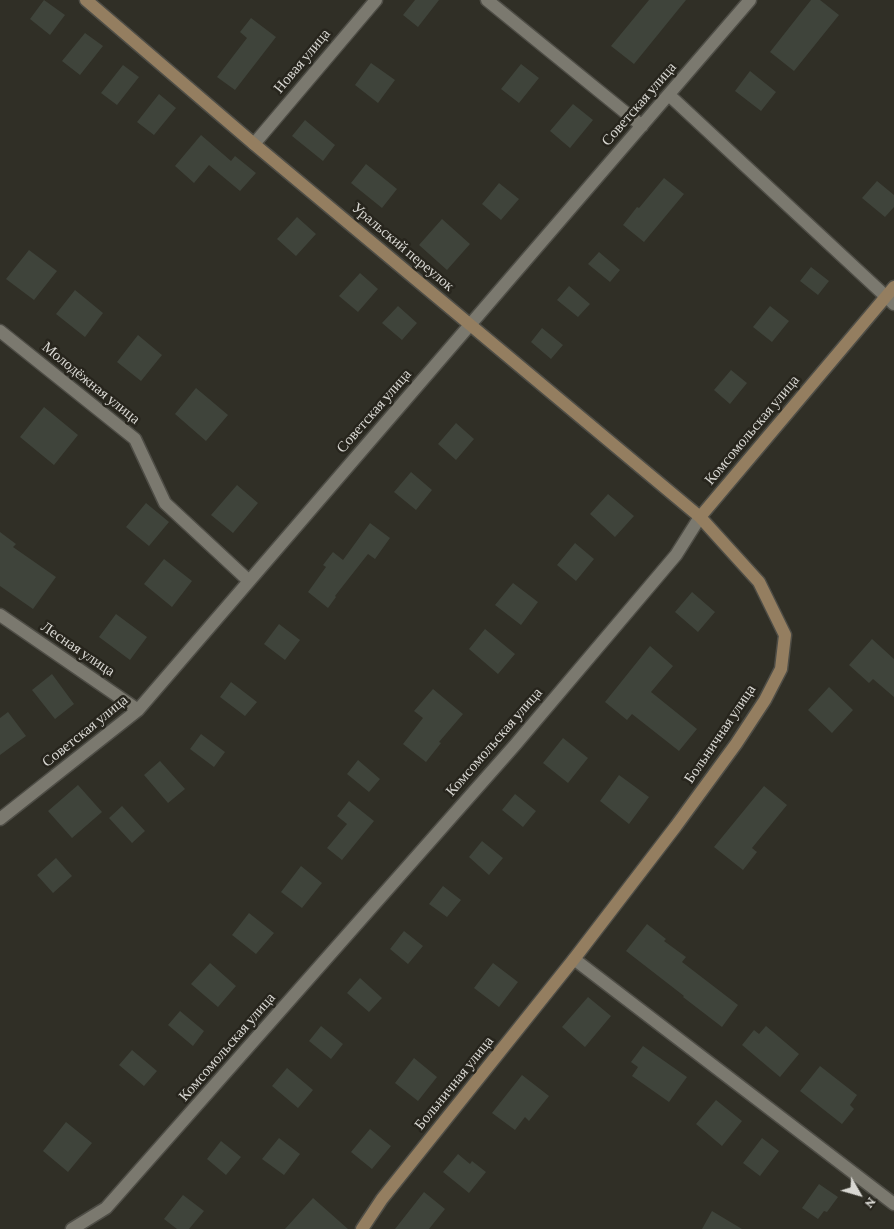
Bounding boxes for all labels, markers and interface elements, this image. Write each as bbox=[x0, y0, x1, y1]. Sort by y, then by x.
street label: Новая улица bbox=[270, 25, 334, 97]
street label: Советская улица bbox=[598, 58, 680, 150]
street label: Уральский переулок bbox=[348, 199, 458, 295]
street label: Молодёжная улица bbox=[38, 338, 144, 428]
street label: Советская улица bbox=[333, 365, 415, 457]
street label: Комсомольская улица bbox=[701, 371, 803, 489]
street label: Лесная улица bbox=[38, 618, 118, 680]
street label: Больничная улица bbox=[680, 681, 760, 787]
street label: Комсомольская улица bbox=[442, 684, 546, 800]
street label: Советская улица bbox=[39, 691, 131, 771]
street label: Комсомольская улица bbox=[175, 989, 279, 1105]
street label: Больничная улица bbox=[411, 1033, 497, 1133]
north arrow bbox=[834, 1169, 884, 1219]
text: N bbox=[862, 1195, 880, 1212]

